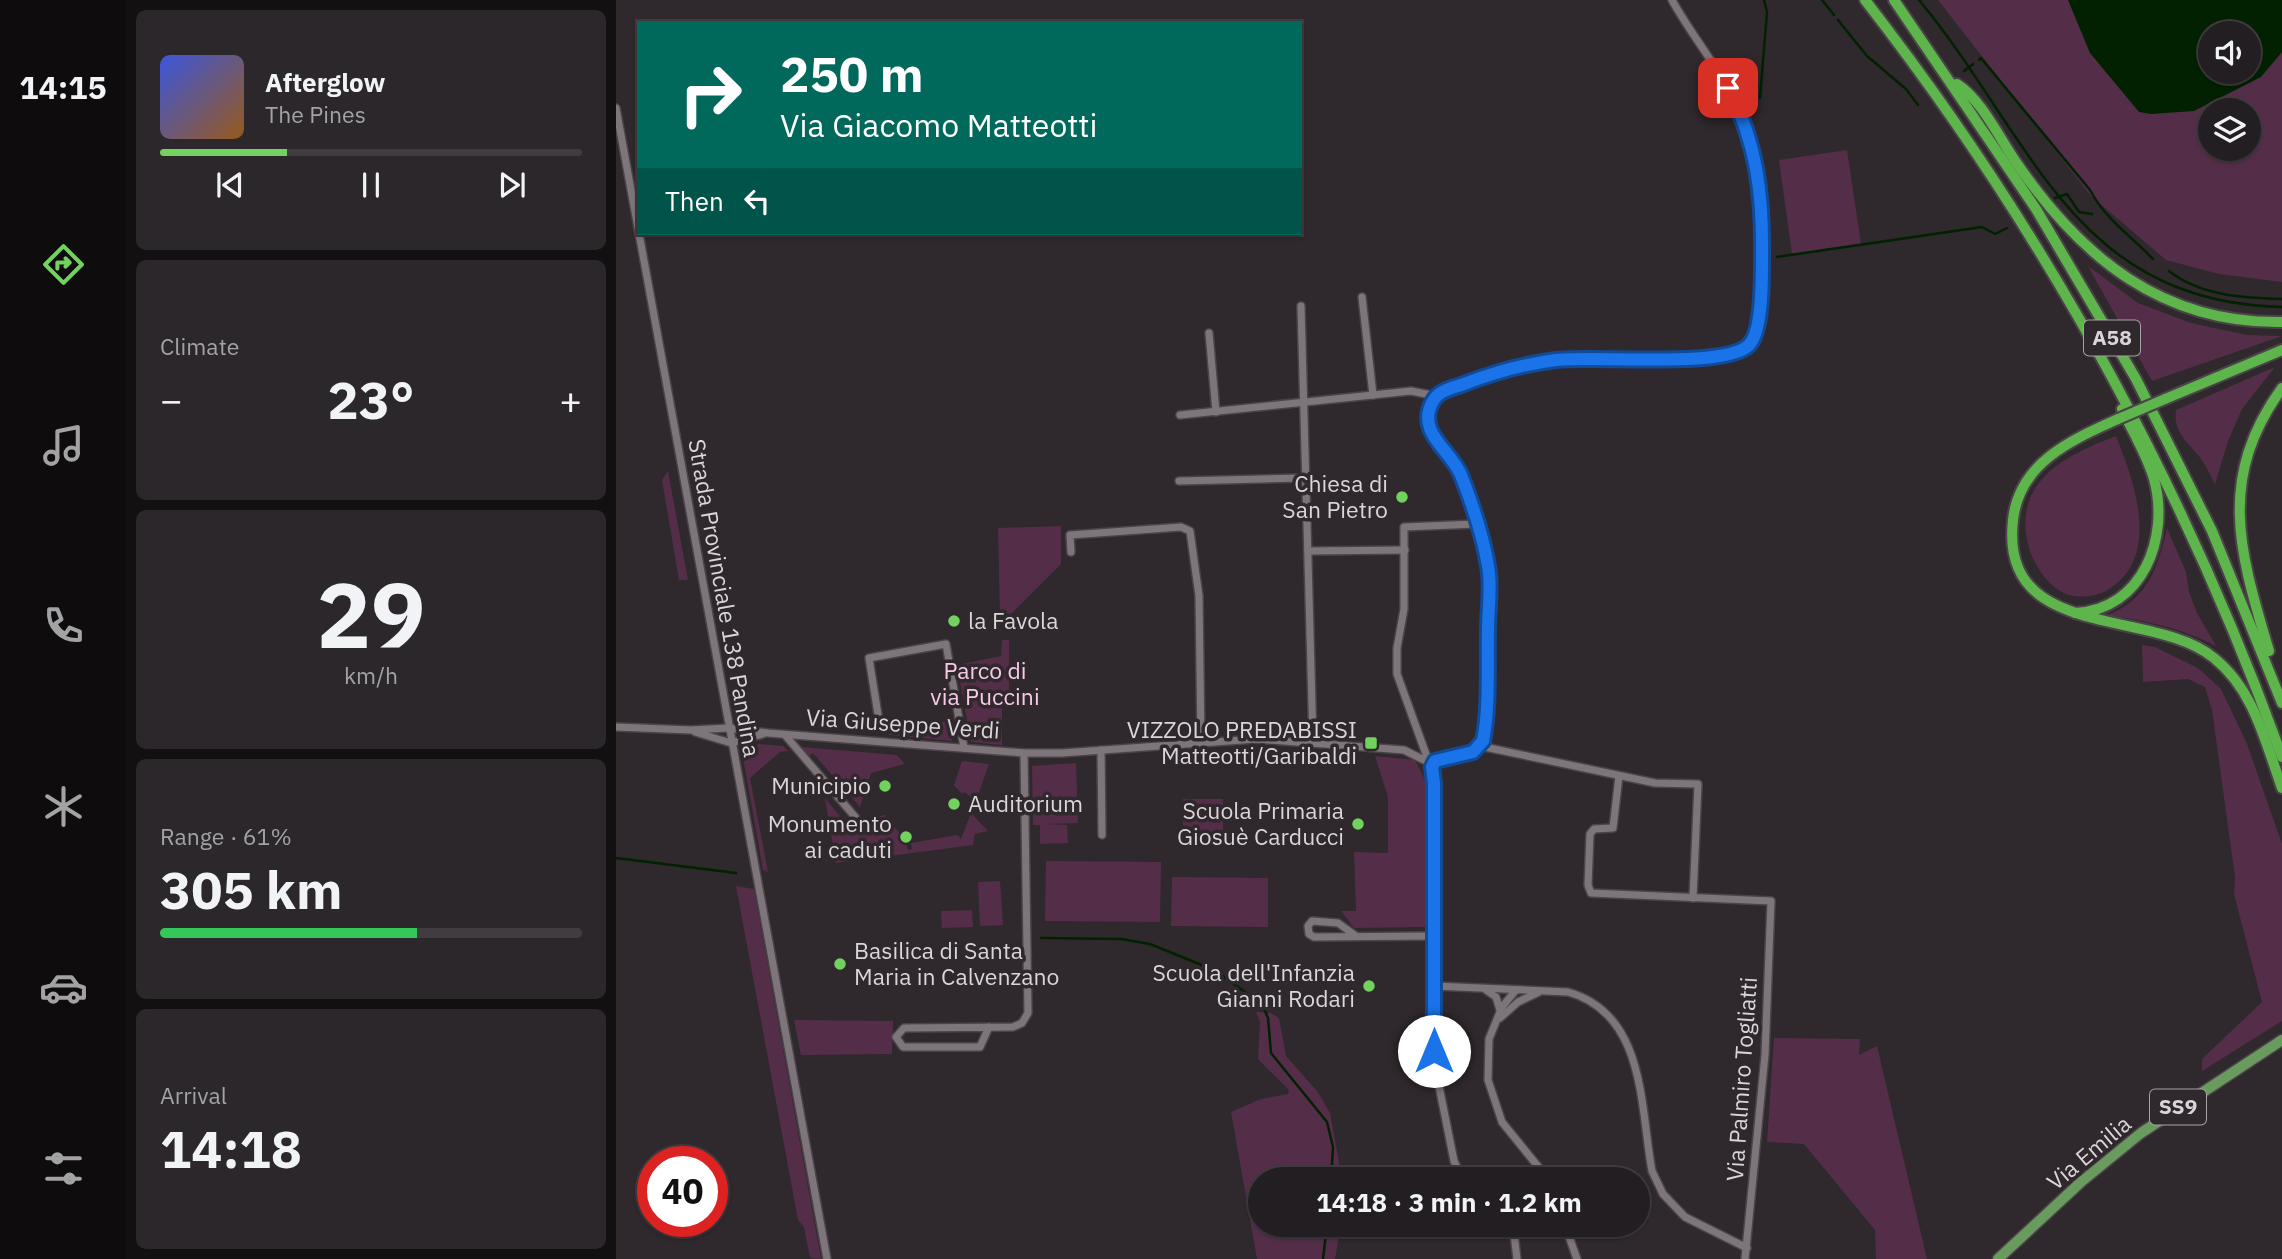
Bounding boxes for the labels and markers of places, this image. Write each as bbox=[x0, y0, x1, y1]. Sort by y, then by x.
pin bbox=[1698, 58, 1758, 118]
place label: Chiesa di San Pietro bbox=[1282, 468, 1388, 524]
marker: Chiesa di San Pietro bbox=[1394, 489, 1410, 505]
place label: la Favola bbox=[968, 605, 1059, 635]
marker: la Favola bbox=[946, 613, 962, 629]
place label: VIZZOLO PREDABISSI Matteotti/Garibaldi bbox=[1127, 714, 1357, 770]
marker: VIZZOLO PREDABISSI Matteotti/Garibaldi bbox=[1363, 735, 1379, 751]
place label: Municipio bbox=[771, 770, 871, 800]
marker: Municipio bbox=[877, 778, 893, 794]
place label: Auditorium bbox=[968, 788, 1083, 818]
place label: Scuola Primaria Giosuè Carducci bbox=[1177, 795, 1344, 851]
marker: Auditorium bbox=[946, 796, 962, 812]
place label: Monumento ai caduti bbox=[768, 808, 892, 864]
marker: Scuola Primaria Giosuè Carducci bbox=[1350, 816, 1366, 832]
marker: Monumento ai caduti bbox=[898, 829, 914, 845]
place label: Basilica di Santa Maria in Calvenzano bbox=[854, 935, 1059, 991]
marker: Basilica di Santa Maria in Calvenzano bbox=[832, 956, 848, 972]
place label: Scuola dell'Infanzia Gianni Rodari bbox=[1152, 957, 1355, 1013]
marker: Scuola dell'Infanzia Gianni Rodari bbox=[1361, 978, 1377, 994]

